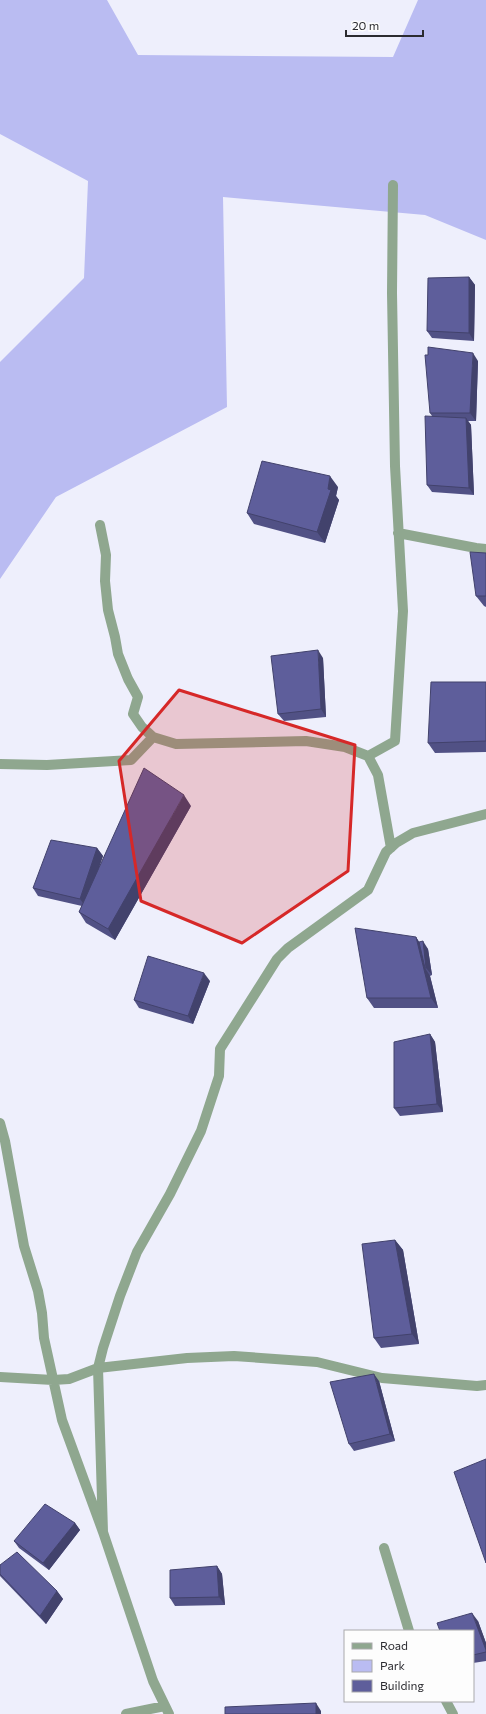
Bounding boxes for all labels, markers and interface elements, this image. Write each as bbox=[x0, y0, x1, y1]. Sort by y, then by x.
scale bar bbox=[346, 12, 423, 38]
text: 20 m bbox=[352, 18, 379, 32]
legend bbox=[344, 1630, 474, 1702]
text: Road bbox=[380, 1638, 408, 1652]
text: Park bbox=[380, 1658, 406, 1672]
text: Building bbox=[380, 1678, 424, 1692]

